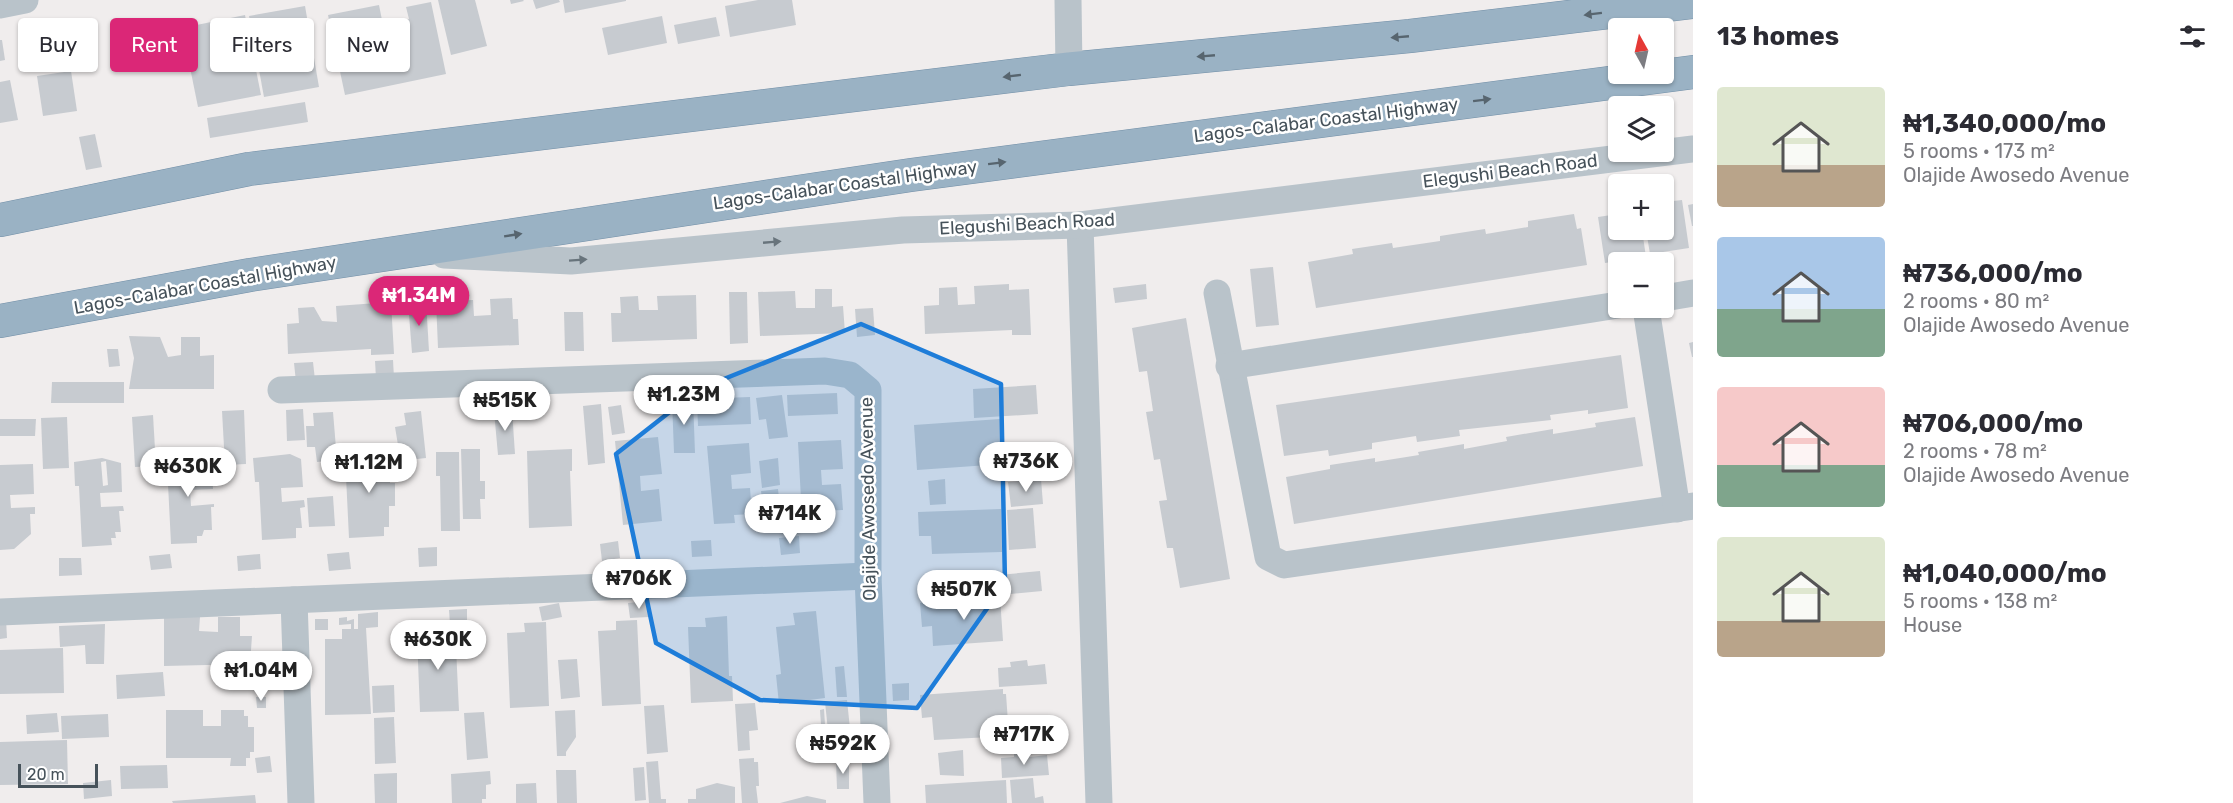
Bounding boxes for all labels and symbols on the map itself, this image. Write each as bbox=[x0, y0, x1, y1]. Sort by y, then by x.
one-way arrow bbox=[1584, 9, 1603, 19]
north arrow bbox=[1608, 18, 1674, 84]
one-way arrow bbox=[1390, 32, 1409, 42]
one-way arrow bbox=[1196, 51, 1215, 61]
one-way arrow bbox=[1002, 71, 1021, 80]
street label: Lagos-Calabar Coastal Highway bbox=[1192, 93, 1460, 147]
one-way arrow bbox=[1472, 95, 1491, 104]
street label: Elegushi Beach Road bbox=[1421, 149, 1599, 193]
street label: Lagos-Calabar Coastal Highway bbox=[712, 156, 978, 214]
one-way arrow bbox=[988, 159, 1007, 168]
street label: Elegushi Beach Road bbox=[939, 208, 1115, 240]
one-way arrow bbox=[504, 230, 523, 239]
one-way arrow bbox=[763, 237, 782, 247]
street label: Lagos-Calabar Coastal Highway bbox=[72, 251, 338, 319]
one-way arrow bbox=[569, 255, 588, 265]
pin: ₦1.34M bbox=[370, 276, 468, 327]
pin: ₦1.23M bbox=[635, 375, 733, 426]
pin: ₦515K bbox=[463, 381, 547, 432]
street label: Olajide Awosedo Avenue bbox=[855, 397, 881, 601]
pin: ₦736K bbox=[984, 442, 1068, 493]
pin: ₦1.12M bbox=[320, 443, 418, 494]
pin: ₦630K bbox=[146, 447, 230, 498]
pin: ₦714K bbox=[748, 494, 832, 545]
pin: ₦706K bbox=[597, 559, 681, 610]
pin: ₦507K bbox=[922, 570, 1006, 621]
pin: ₦630K bbox=[396, 620, 480, 671]
pin: ₦1.04M bbox=[212, 651, 310, 702]
pin: ₦717K bbox=[982, 715, 1066, 766]
pin: ₦592K bbox=[801, 724, 885, 775]
scale bar bbox=[18, 761, 98, 788]

